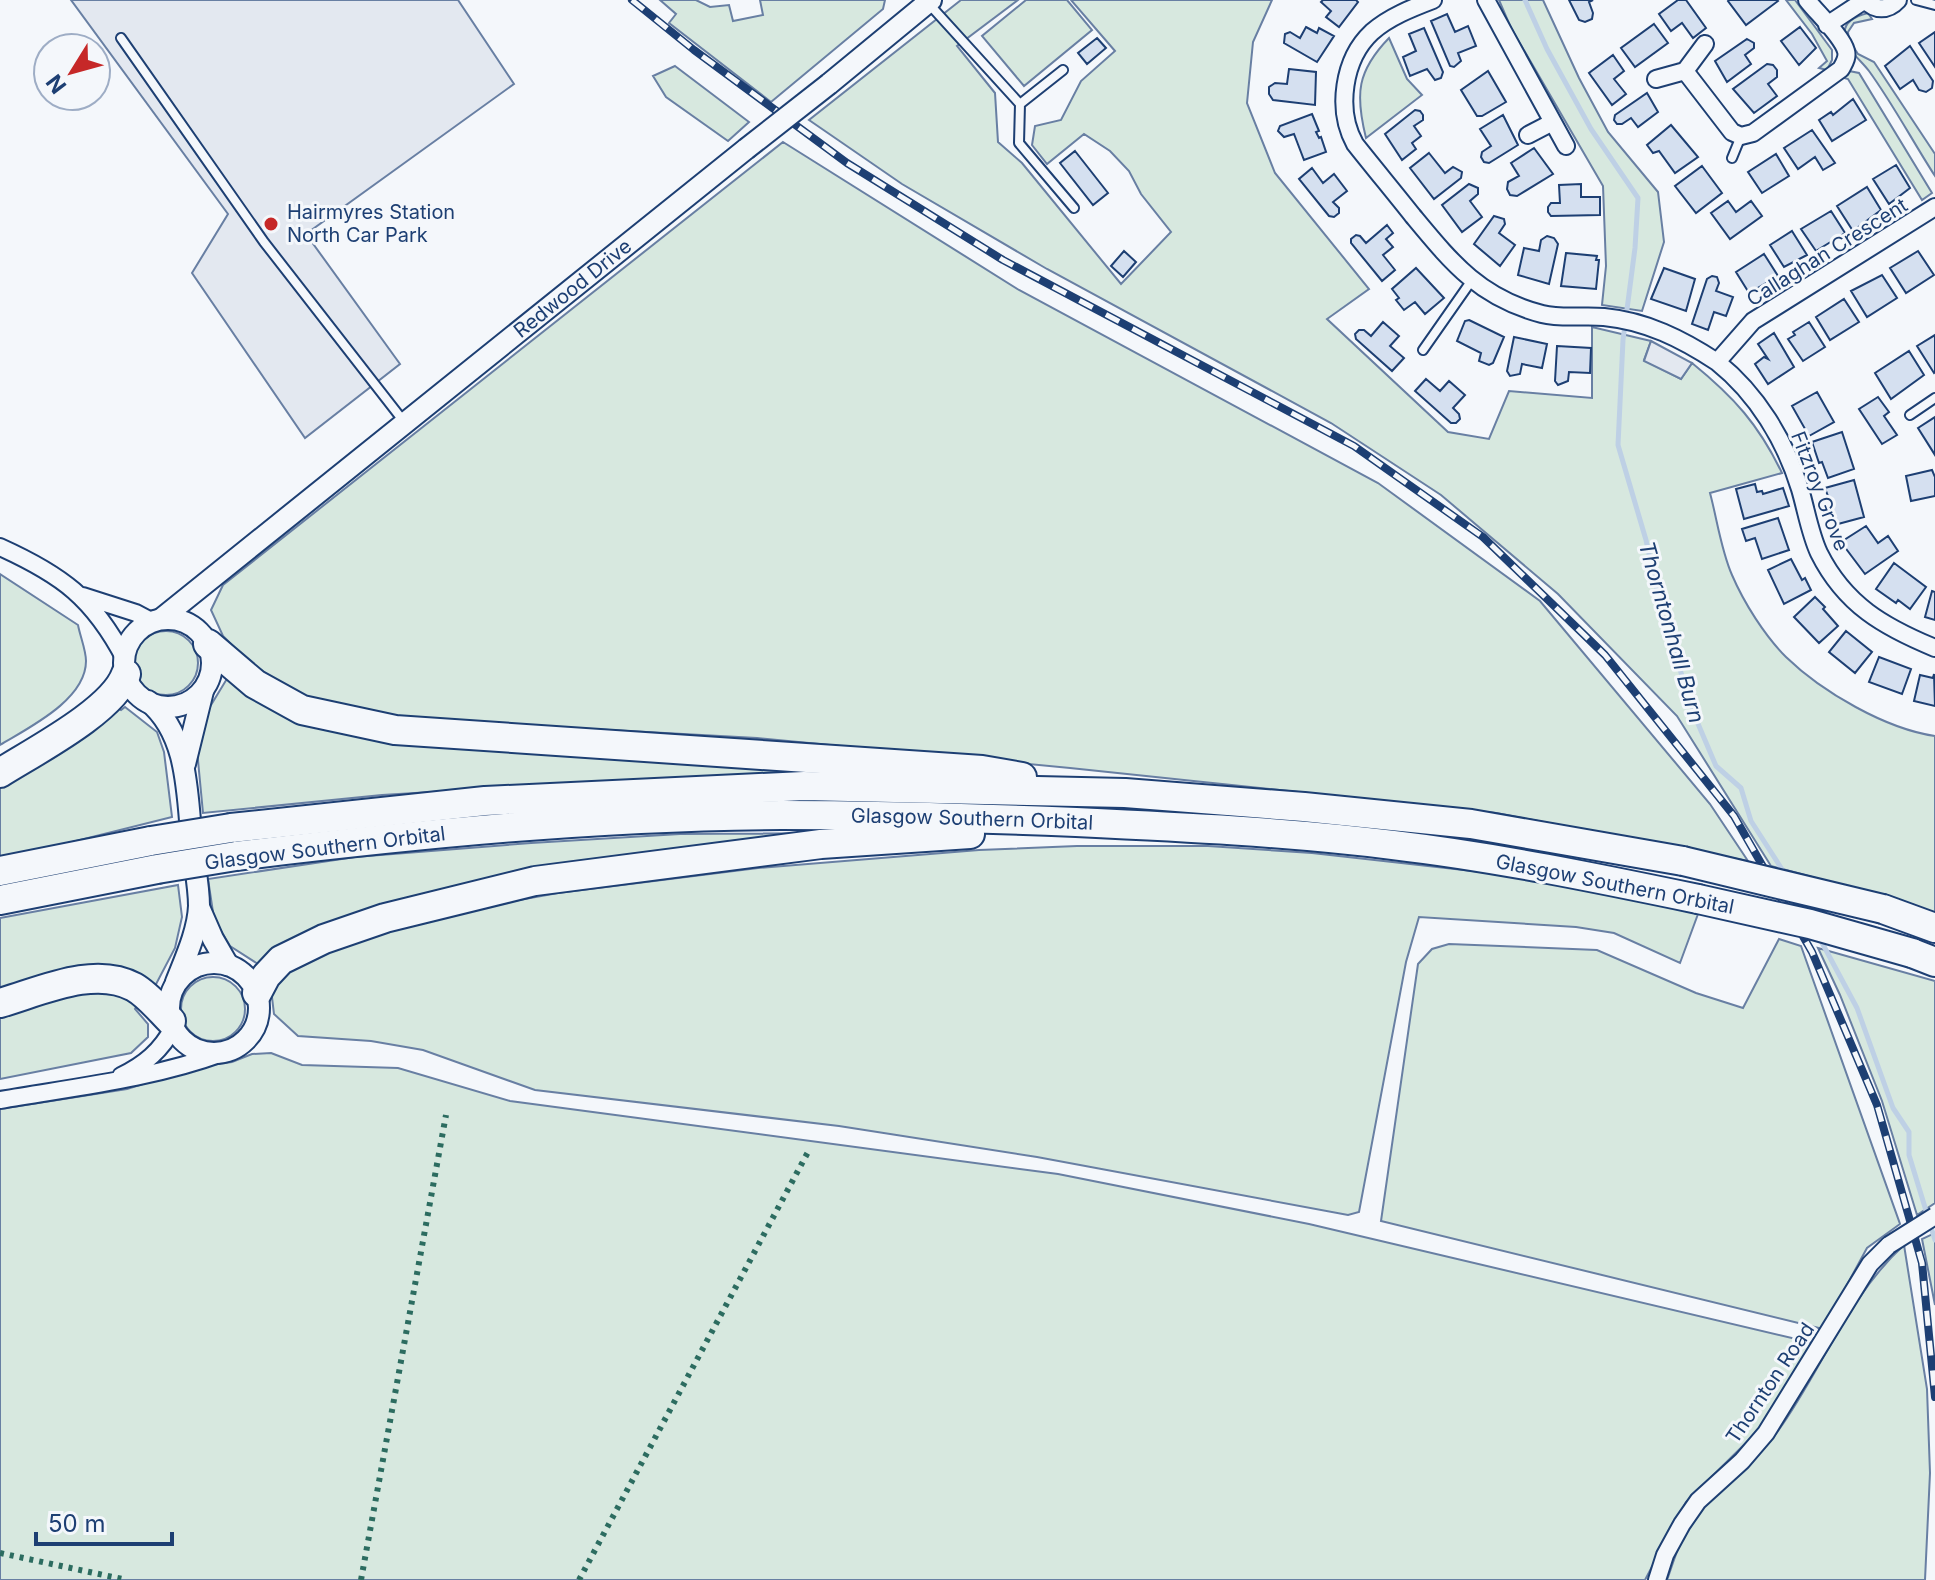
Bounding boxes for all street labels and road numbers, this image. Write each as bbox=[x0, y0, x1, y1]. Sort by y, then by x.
street label: Callaghan Crescent bbox=[1742, 193, 1912, 311]
street label: Redwood Drive bbox=[509, 234, 636, 343]
street label: Fitzroy Grove bbox=[1786, 428, 1854, 554]
street label: Glasgow Southern Orbital bbox=[851, 803, 1094, 835]
street label: Glasgow Southern Orbital bbox=[203, 821, 447, 875]
street label: Glasgow Southern Orbital bbox=[1494, 849, 1736, 919]
street label: Thornton Road bbox=[1721, 1318, 1819, 1448]

